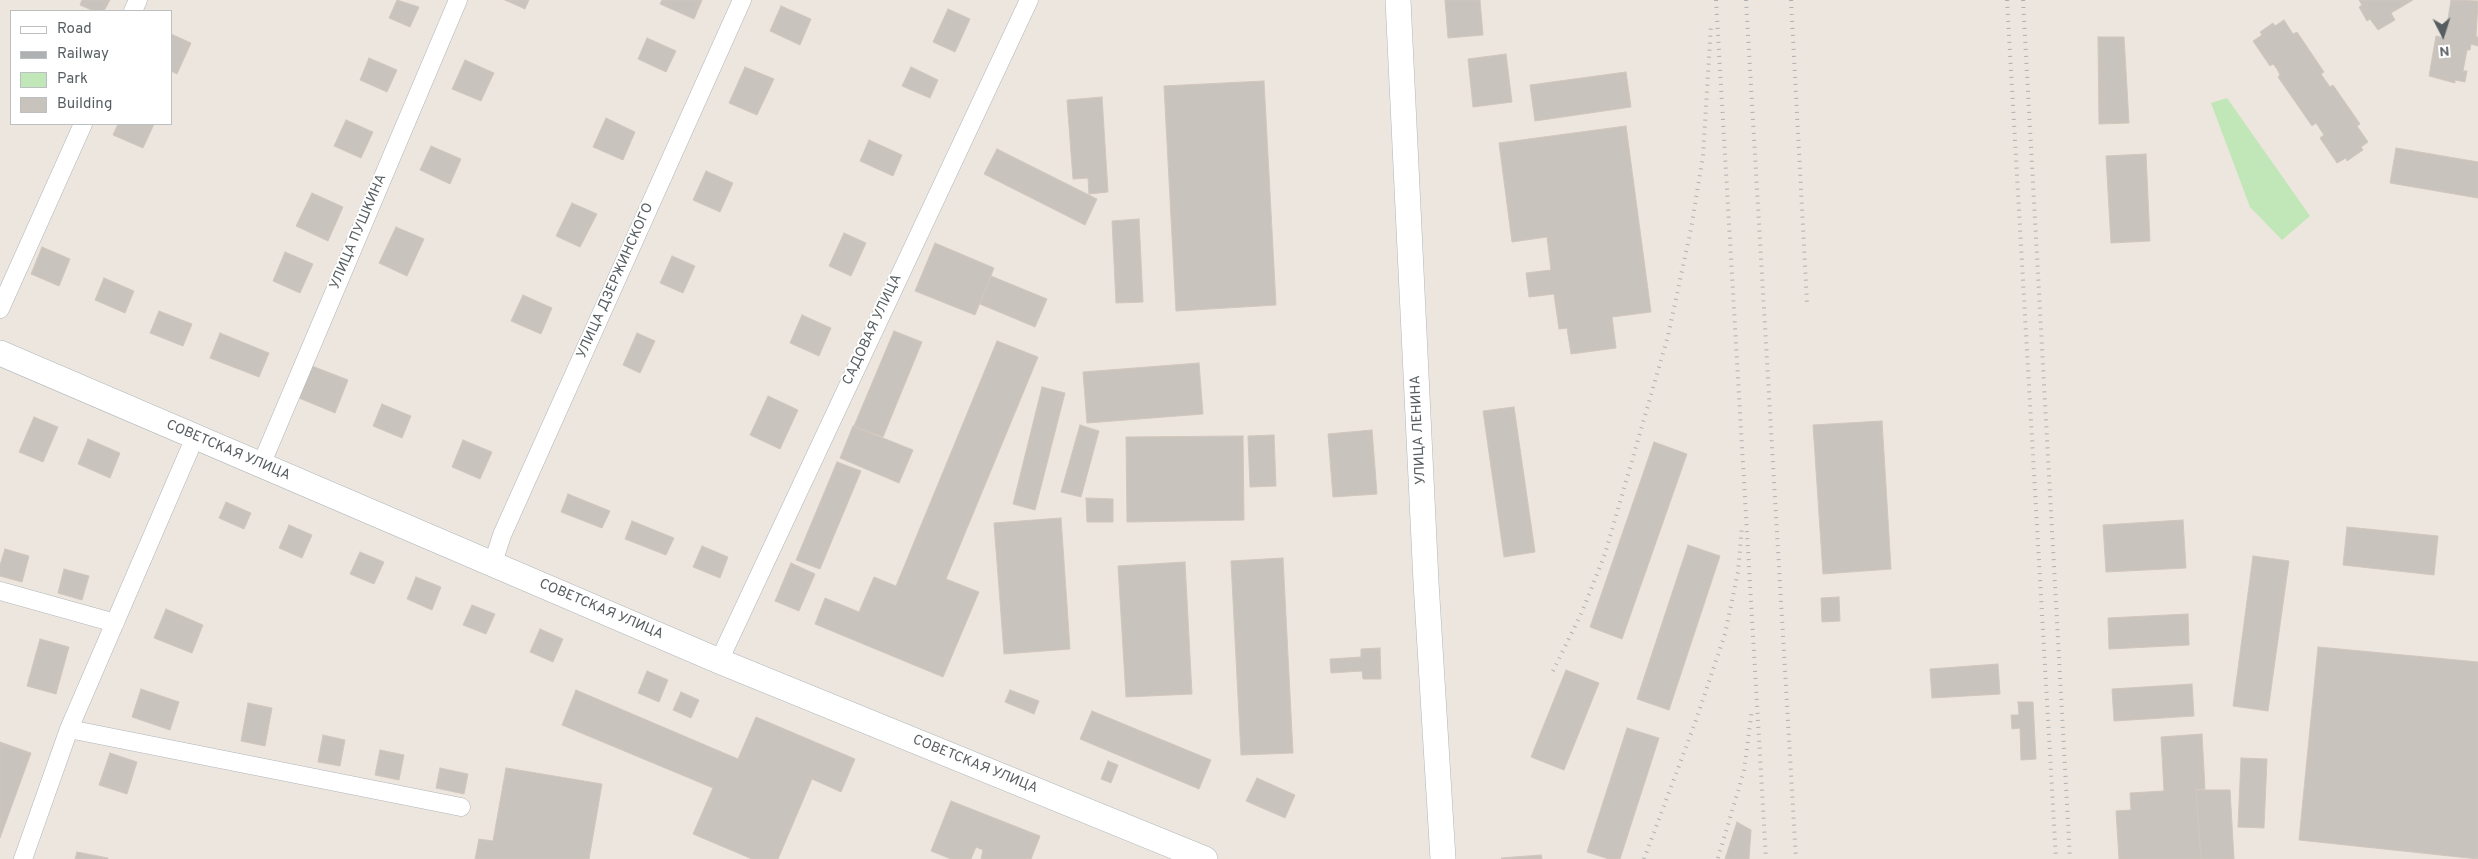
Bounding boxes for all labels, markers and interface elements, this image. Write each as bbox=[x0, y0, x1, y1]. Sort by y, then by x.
legend bbox=[10, 10, 172, 125]
north arrow bbox=[2418, 10, 2468, 60]
text: Road bbox=[57, 20, 92, 39]
text: N bbox=[2439, 42, 2450, 59]
text: Railway bbox=[57, 45, 109, 64]
text: Park bbox=[57, 70, 88, 89]
text: Building bbox=[57, 95, 112, 114]
street label: УЛИЦА ПУШКИНА bbox=[327, 172, 391, 292]
street label: УЛИЦА ДЗЕРЖИНСКОГО bbox=[574, 201, 658, 361]
street label: САДОВАЯ УЛИЦА bbox=[840, 272, 906, 388]
street label: УЛИЦА ЛЕНИНА bbox=[1408, 375, 1430, 485]
street label: СОВЕТСКАЯ УЛИЦА bbox=[163, 417, 293, 485]
street label: СОВЕТСКАЯ УЛИЦА bbox=[536, 576, 666, 644]
street label: СОВЕТСКАЯ УЛИЦА bbox=[910, 732, 1040, 798]

